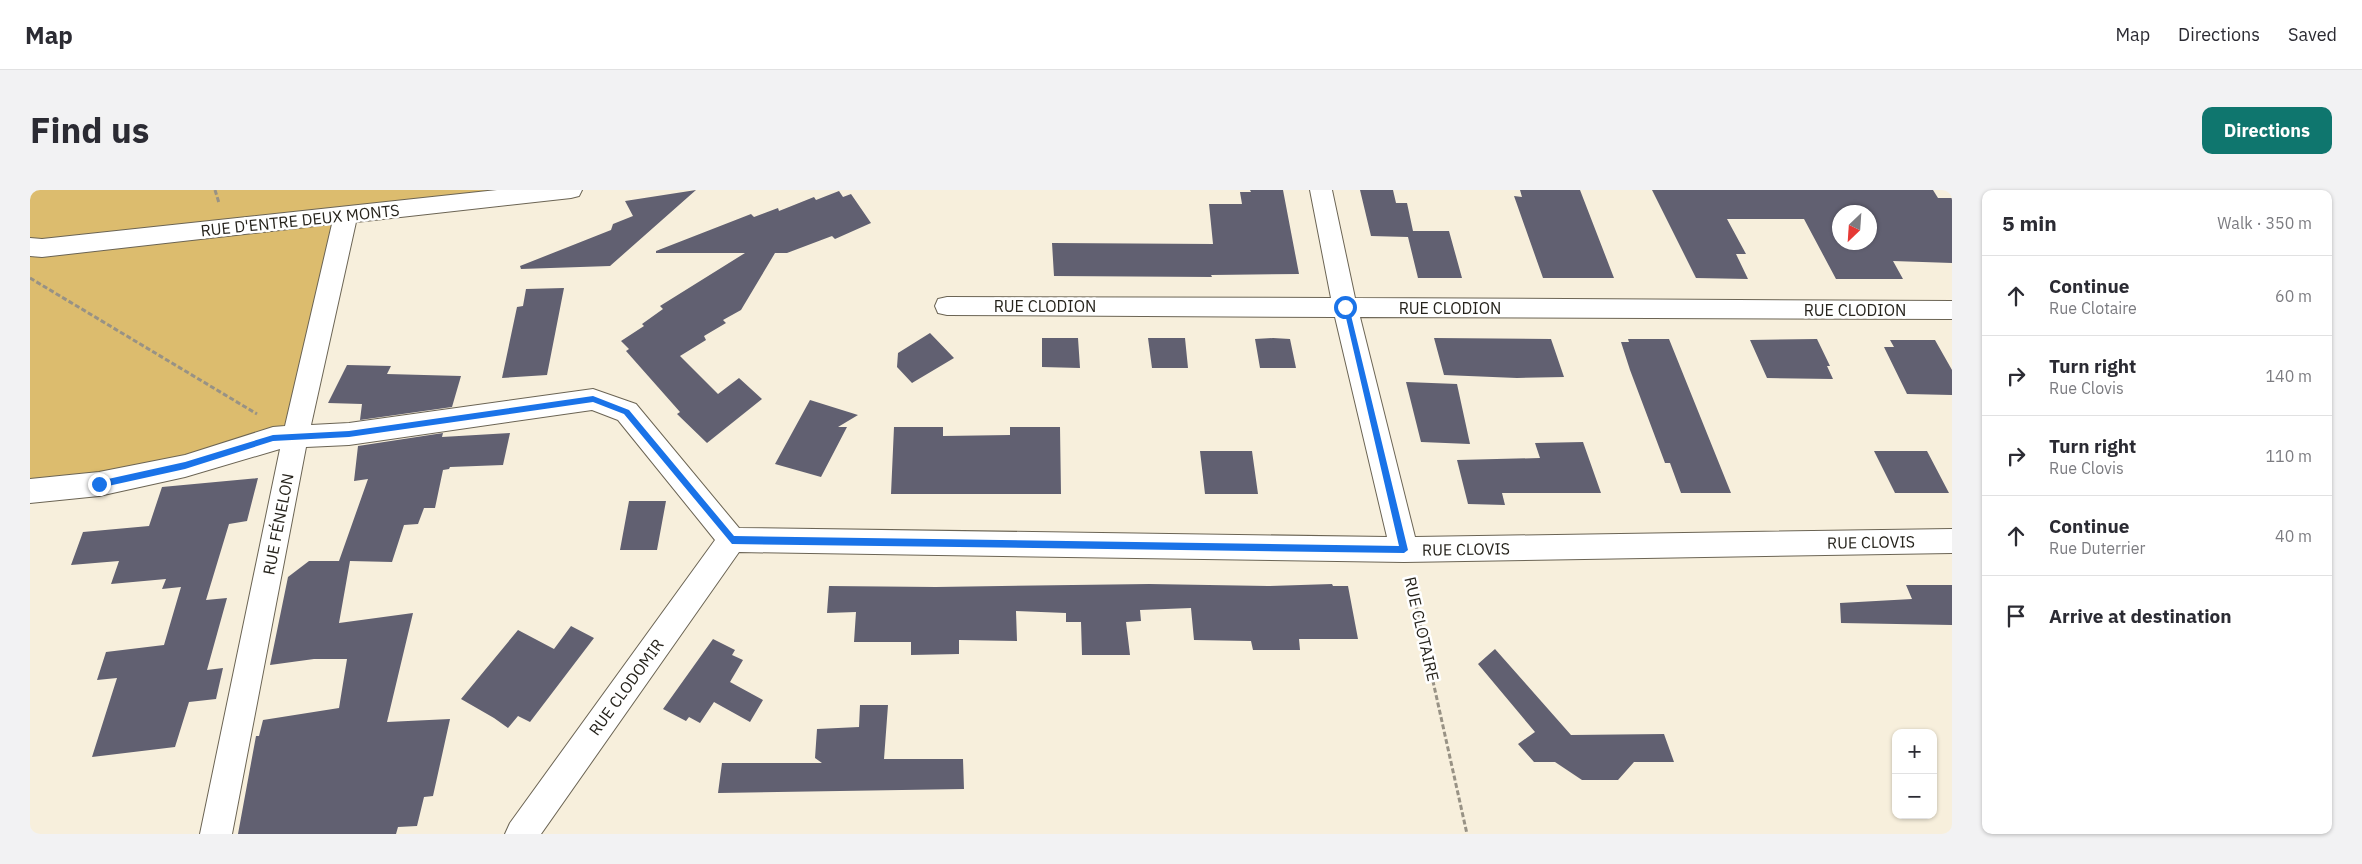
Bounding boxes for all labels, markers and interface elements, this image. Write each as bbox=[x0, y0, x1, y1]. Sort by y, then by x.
text: Map bbox=[25, 19, 73, 51]
text: Map bbox=[2115, 23, 2150, 46]
text: Directions bbox=[2178, 23, 2260, 46]
text: Saved bbox=[2288, 23, 2337, 46]
text: Find us bbox=[30, 107, 149, 153]
button: Directions bbox=[2202, 107, 2332, 154]
street label: RUE D'ENTRE DEUX MONTS bbox=[200, 200, 400, 240]
north arrow bbox=[1832, 205, 1877, 250]
text: 5 min bbox=[2002, 209, 2057, 237]
text: Walk · 350 m bbox=[2217, 213, 2312, 233]
text: Continue bbox=[2049, 274, 2129, 298]
icon: ahead bbox=[2002, 282, 2030, 310]
text: 60 m bbox=[2275, 286, 2312, 306]
street label: RUE CLODION bbox=[994, 296, 1096, 316]
route start bbox=[1334, 296, 1357, 319]
street label: RUE CLODION bbox=[1399, 298, 1501, 318]
text: Rue Clotaire bbox=[2049, 298, 2137, 318]
street label: RUE CLODION bbox=[1804, 300, 1906, 320]
text: Turn right bbox=[2049, 354, 2136, 378]
icon: right bbox=[2002, 362, 2030, 390]
text: 140 m bbox=[2265, 366, 2312, 386]
text: Rue Clovis bbox=[2049, 378, 2124, 398]
text: Turn right bbox=[2049, 434, 2136, 458]
icon: right bbox=[2002, 442, 2030, 470]
text: 110 m bbox=[2265, 446, 2312, 466]
text: Rue Clovis bbox=[2049, 458, 2124, 478]
street label: RUE FÉNELON bbox=[257, 471, 298, 577]
route end bbox=[88, 473, 111, 496]
text: Continue bbox=[2049, 514, 2129, 538]
icon: ahead bbox=[2002, 522, 2030, 550]
text: 40 m bbox=[2275, 526, 2312, 546]
street label: RUE CLOVIS bbox=[1827, 531, 1915, 553]
street label: RUE CLOVIS bbox=[1422, 538, 1510, 560]
text: Rue Duterrier bbox=[2049, 538, 2145, 558]
street label: RUE CLOTAIRE bbox=[1400, 575, 1444, 683]
icon: arrive bbox=[2002, 602, 2030, 630]
text: Arrive at destination bbox=[2049, 604, 2232, 628]
street label: RUE CLODOMIR bbox=[584, 635, 668, 739]
map controls bbox=[1892, 729, 1937, 819]
button: + bbox=[1892, 729, 1937, 774]
button: − bbox=[1892, 774, 1937, 819]

